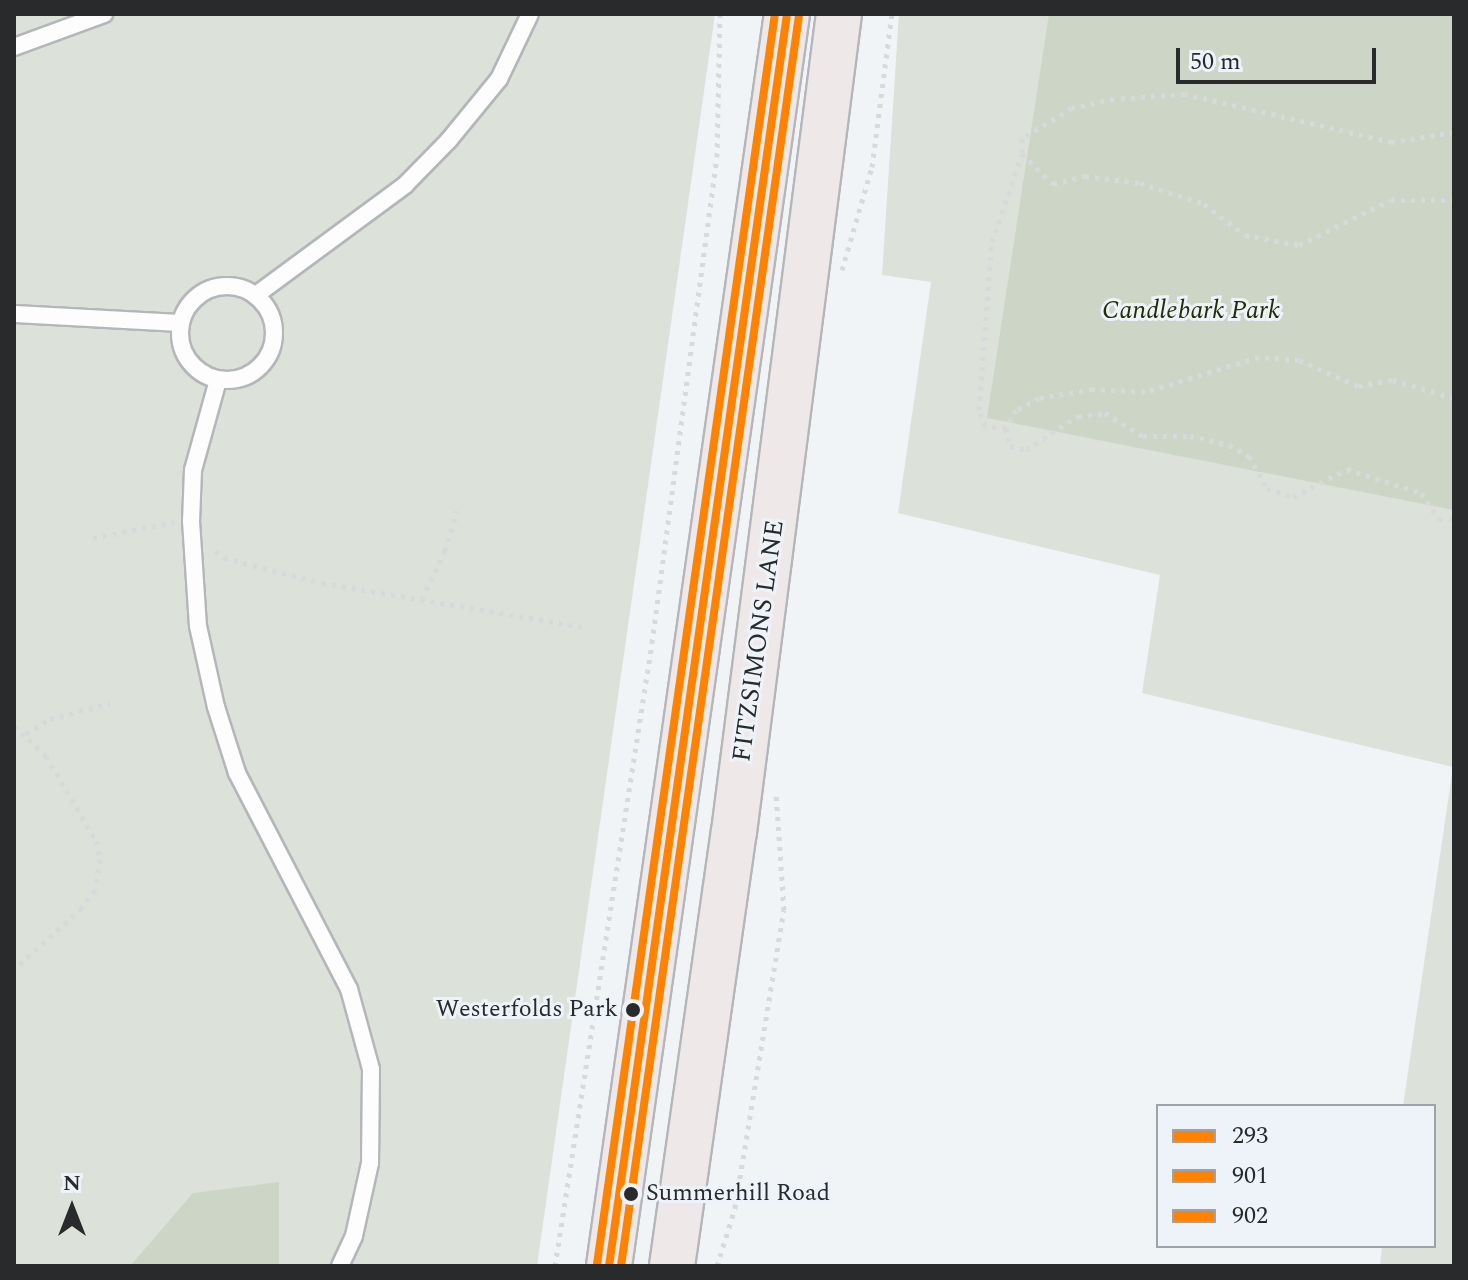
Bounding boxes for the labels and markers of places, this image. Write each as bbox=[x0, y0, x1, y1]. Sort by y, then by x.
place label: Westerfolds Park bbox=[436, 996, 618, 1024]
marker: Westerfolds Park bbox=[625, 1002, 641, 1018]
place label: Summerhill Road bbox=[646, 1180, 830, 1208]
marker: Summerhill Road bbox=[623, 1186, 639, 1202]

